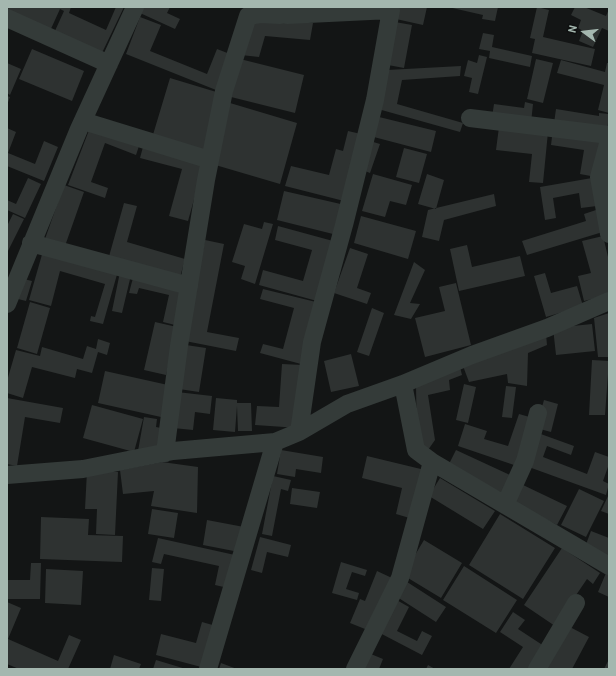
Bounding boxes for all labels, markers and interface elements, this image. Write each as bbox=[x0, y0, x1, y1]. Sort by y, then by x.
north arrow bbox=[564, 12, 604, 52]
text: N bbox=[565, 24, 579, 34]

